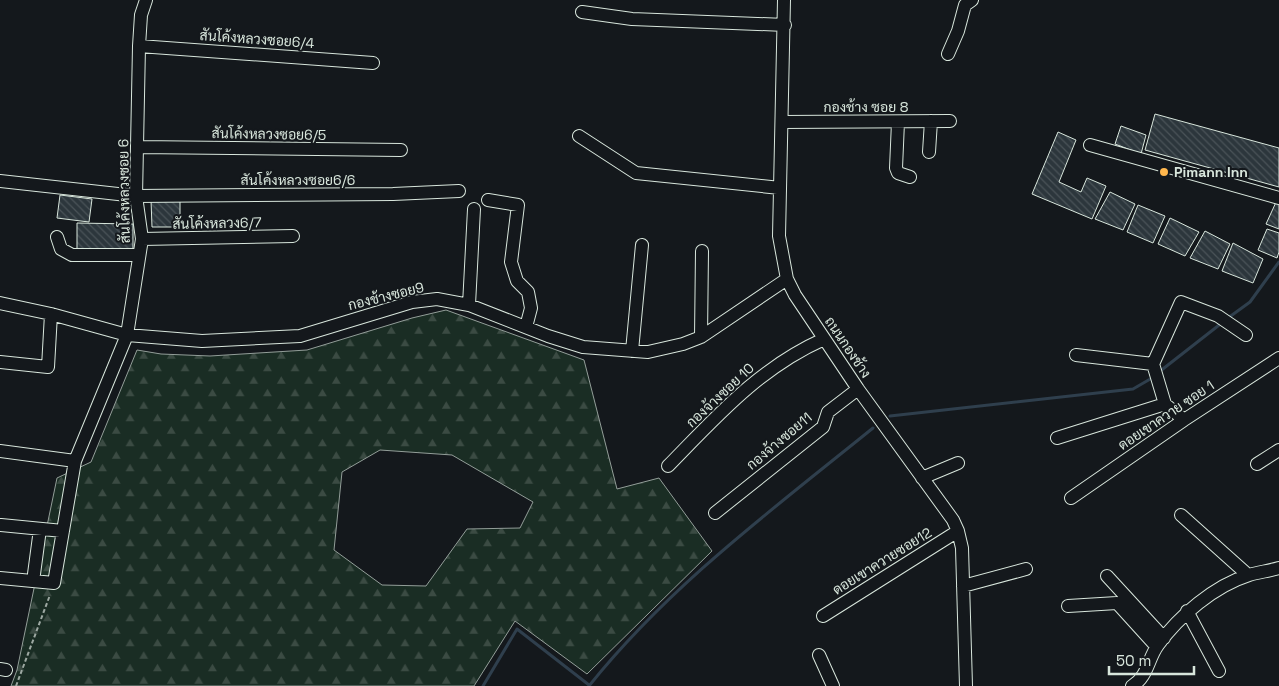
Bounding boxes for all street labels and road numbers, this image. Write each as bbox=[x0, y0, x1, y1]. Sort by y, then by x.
street label: สันโค้งหลวงซอย6/4 bbox=[199, 26, 315, 52]
street label: กองช้าง ซอย 8 bbox=[823, 98, 909, 116]
street label: สันโค้งหลวงซอย6/5 bbox=[212, 124, 326, 144]
street label: สันโค้งหลวงซอย 6 bbox=[114, 138, 134, 244]
street label: สันโค้งหลวงซอย6/6 bbox=[241, 171, 355, 189]
street label: สันโค้งหลวง6/7 bbox=[172, 213, 262, 233]
street label: กองช้างซอย9 bbox=[346, 278, 426, 314]
street label: ถนนกองช้าง bbox=[821, 313, 875, 381]
street label: กองจ้างซอย 10 bbox=[682, 359, 758, 431]
street label: ดอยเขาควาย ซอย 1 bbox=[1114, 376, 1218, 454]
street label: กองจ้างซอย11 bbox=[743, 408, 815, 474]
street label: ดอยเขาควายซอย12 bbox=[829, 523, 935, 599]

